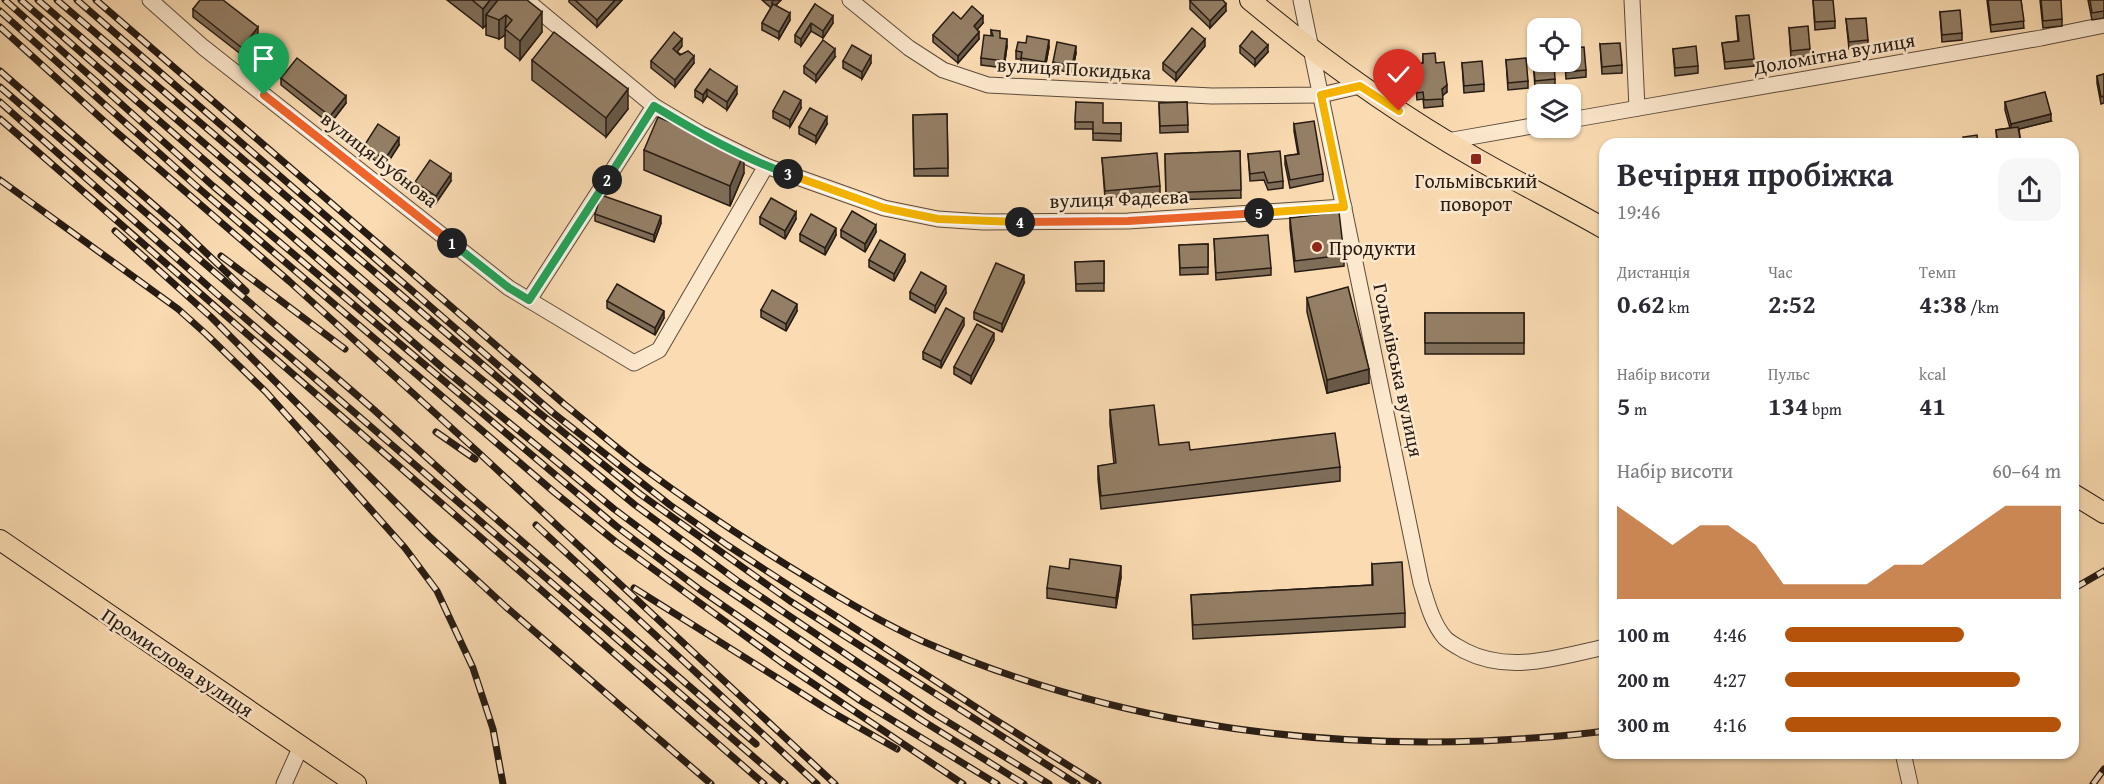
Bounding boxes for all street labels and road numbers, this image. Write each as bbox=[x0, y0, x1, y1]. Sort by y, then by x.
street label: Доломітна вулиця bbox=[1750, 25, 1917, 82]
street label: вулиця Покидька bbox=[996, 49, 1152, 87]
street label: вулиця Бубнова bbox=[315, 104, 445, 214]
street label: вулиця Фадєєва bbox=[1049, 181, 1189, 215]
street label: Гольмівська вулиця bbox=[1366, 280, 1432, 460]
street label: Промислова вулиця bbox=[96, 600, 260, 724]

